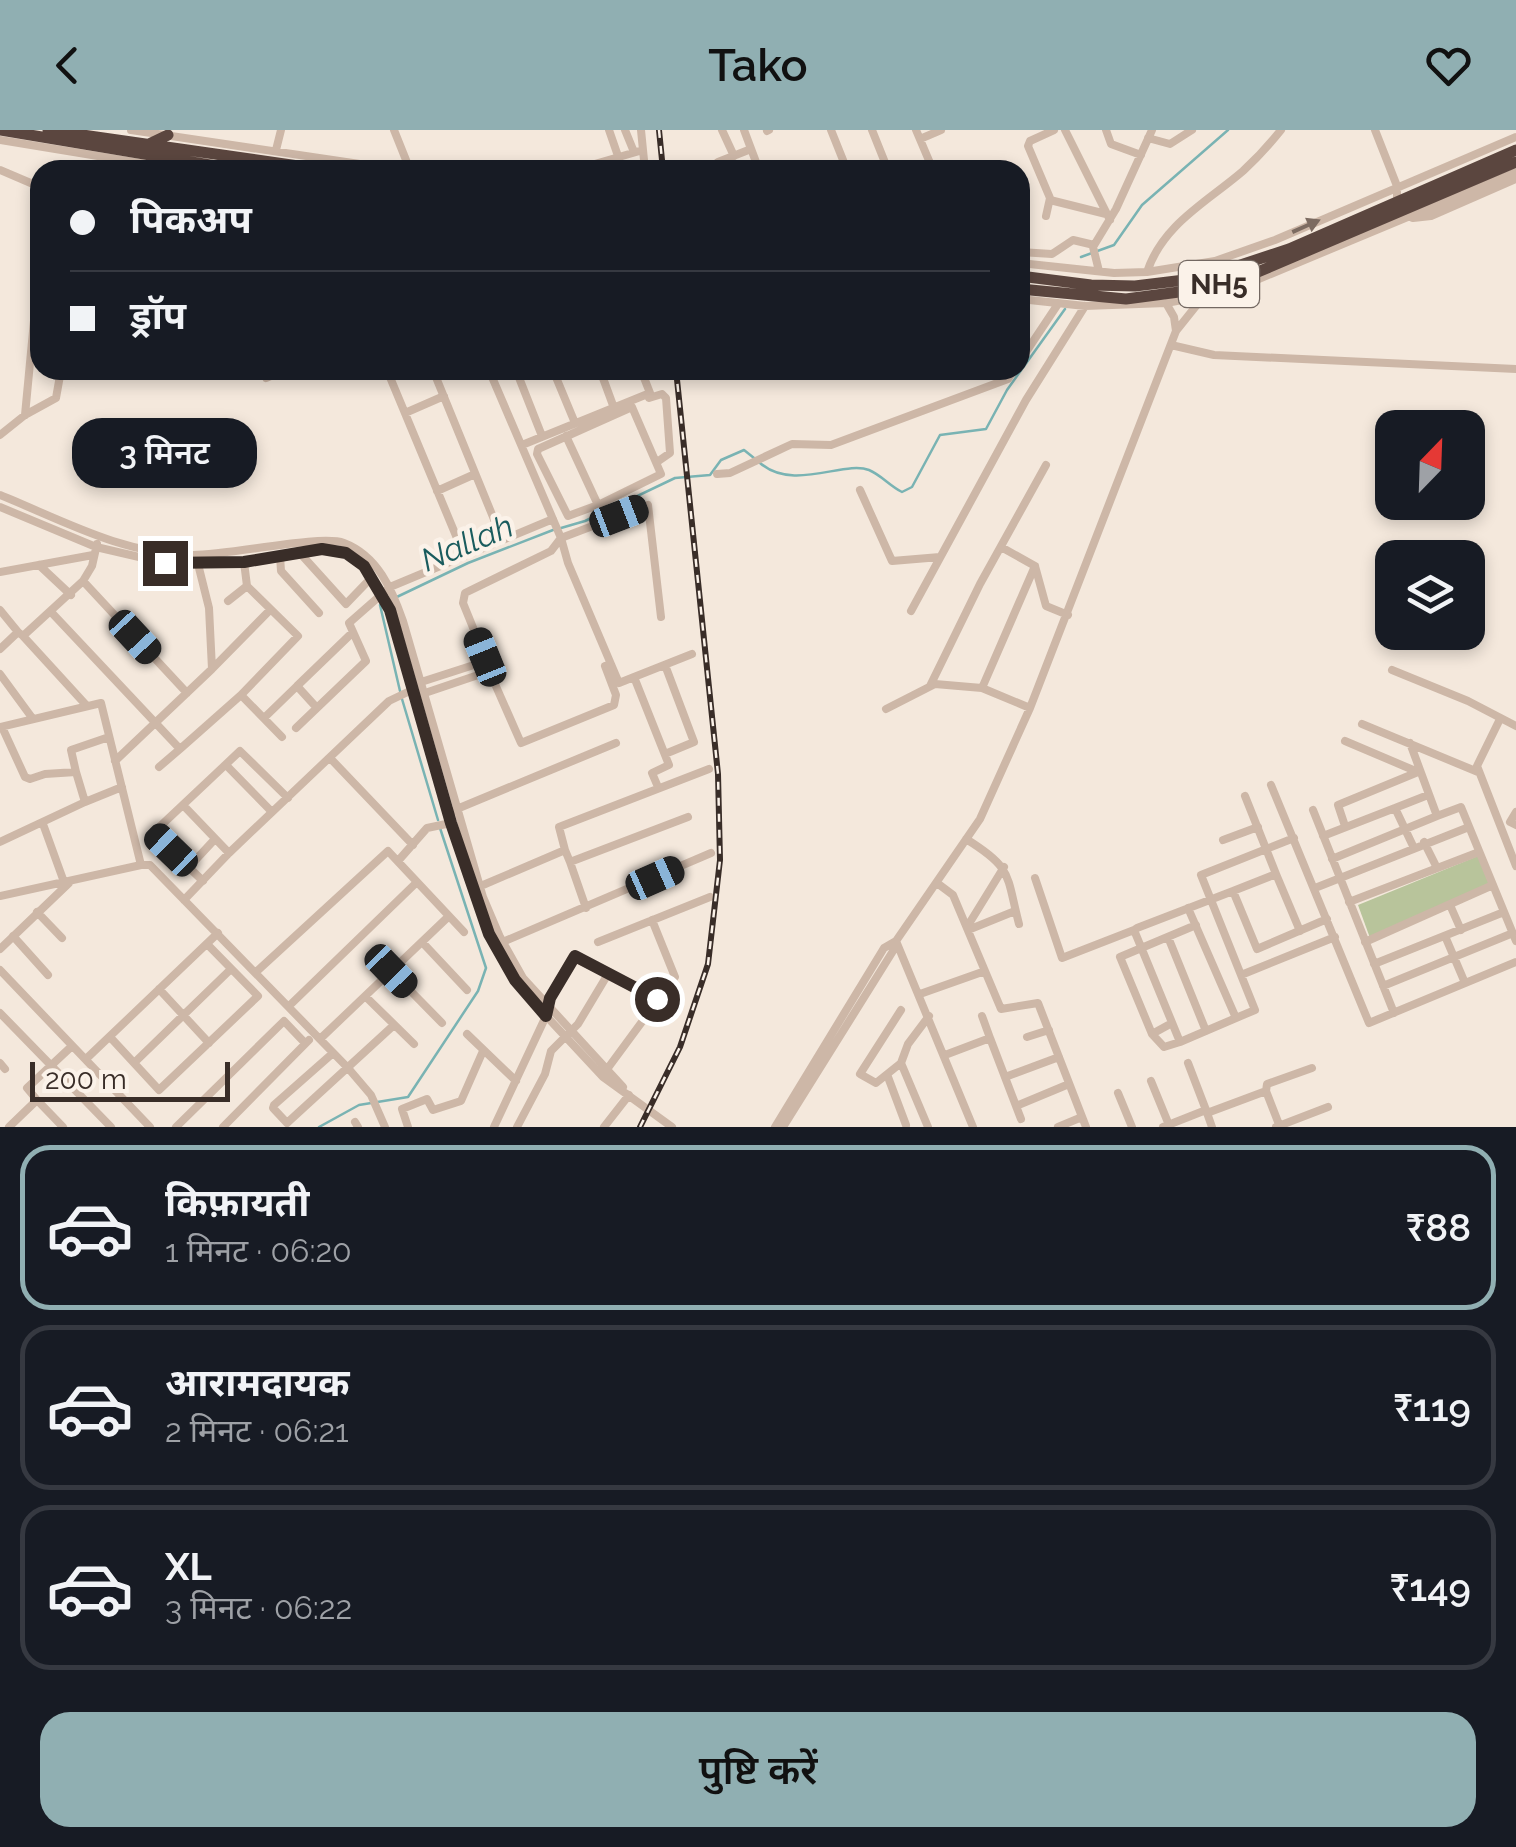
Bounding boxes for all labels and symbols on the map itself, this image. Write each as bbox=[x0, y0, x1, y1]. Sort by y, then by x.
one-way arrow bbox=[1291, 218, 1321, 234]
road number: NH5 bbox=[1179, 261, 1259, 307]
north arrow bbox=[1375, 410, 1485, 520]
callout: 3 मिनट bbox=[72, 418, 258, 488]
car bbox=[586, 491, 652, 541]
water label: Nallah bbox=[415, 507, 518, 578]
route end bbox=[143, 541, 188, 586]
car bbox=[104, 605, 166, 669]
car bbox=[460, 624, 510, 690]
car bbox=[139, 818, 203, 882]
car bbox=[621, 852, 689, 904]
car bbox=[359, 939, 423, 1003]
route start bbox=[635, 977, 680, 1022]
scale bar bbox=[30, 1057, 230, 1101]

